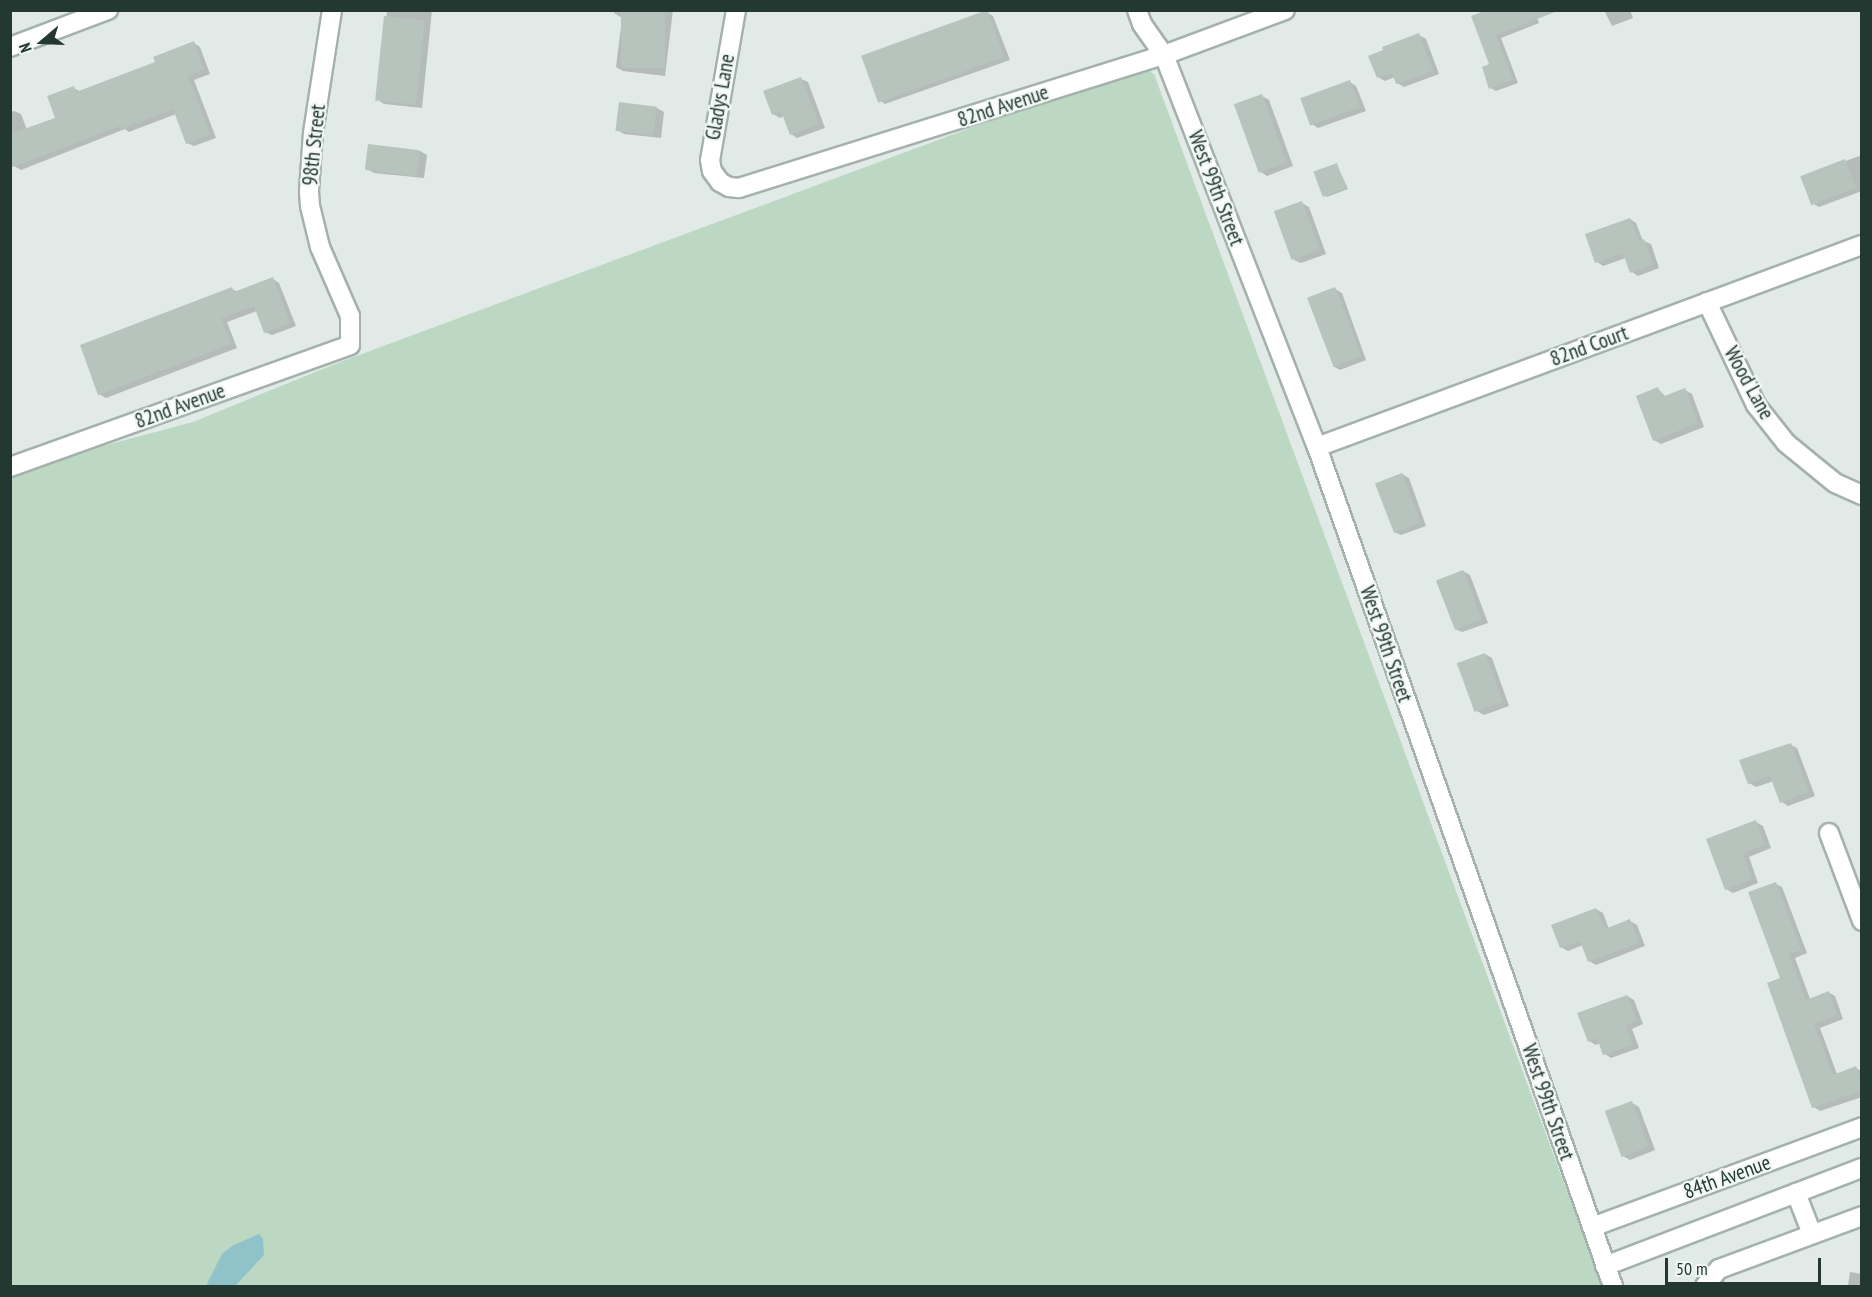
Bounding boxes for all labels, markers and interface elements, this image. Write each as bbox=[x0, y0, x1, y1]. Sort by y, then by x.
north arrow bbox=[12, 12, 72, 72]
text: N bbox=[14, 41, 36, 55]
street label: Gladys Lane bbox=[700, 52, 740, 142]
street label: 82nd Avenue bbox=[954, 79, 1052, 133]
street label: 98th Street bbox=[297, 103, 331, 187]
street label: West 99th Street bbox=[1183, 127, 1249, 249]
street label: 82nd Court bbox=[1547, 320, 1631, 372]
street label: Wood Lane bbox=[1719, 342, 1779, 424]
street label: 82nd Avenue bbox=[131, 378, 229, 434]
street label: West 99th Street bbox=[1354, 583, 1418, 705]
street label: West 99th Street bbox=[1516, 1041, 1580, 1163]
street label: 84th Avenue bbox=[1680, 1150, 1774, 1204]
scale bar bbox=[1668, 1246, 1824, 1284]
text: 50 m bbox=[1676, 1257, 1708, 1280]

